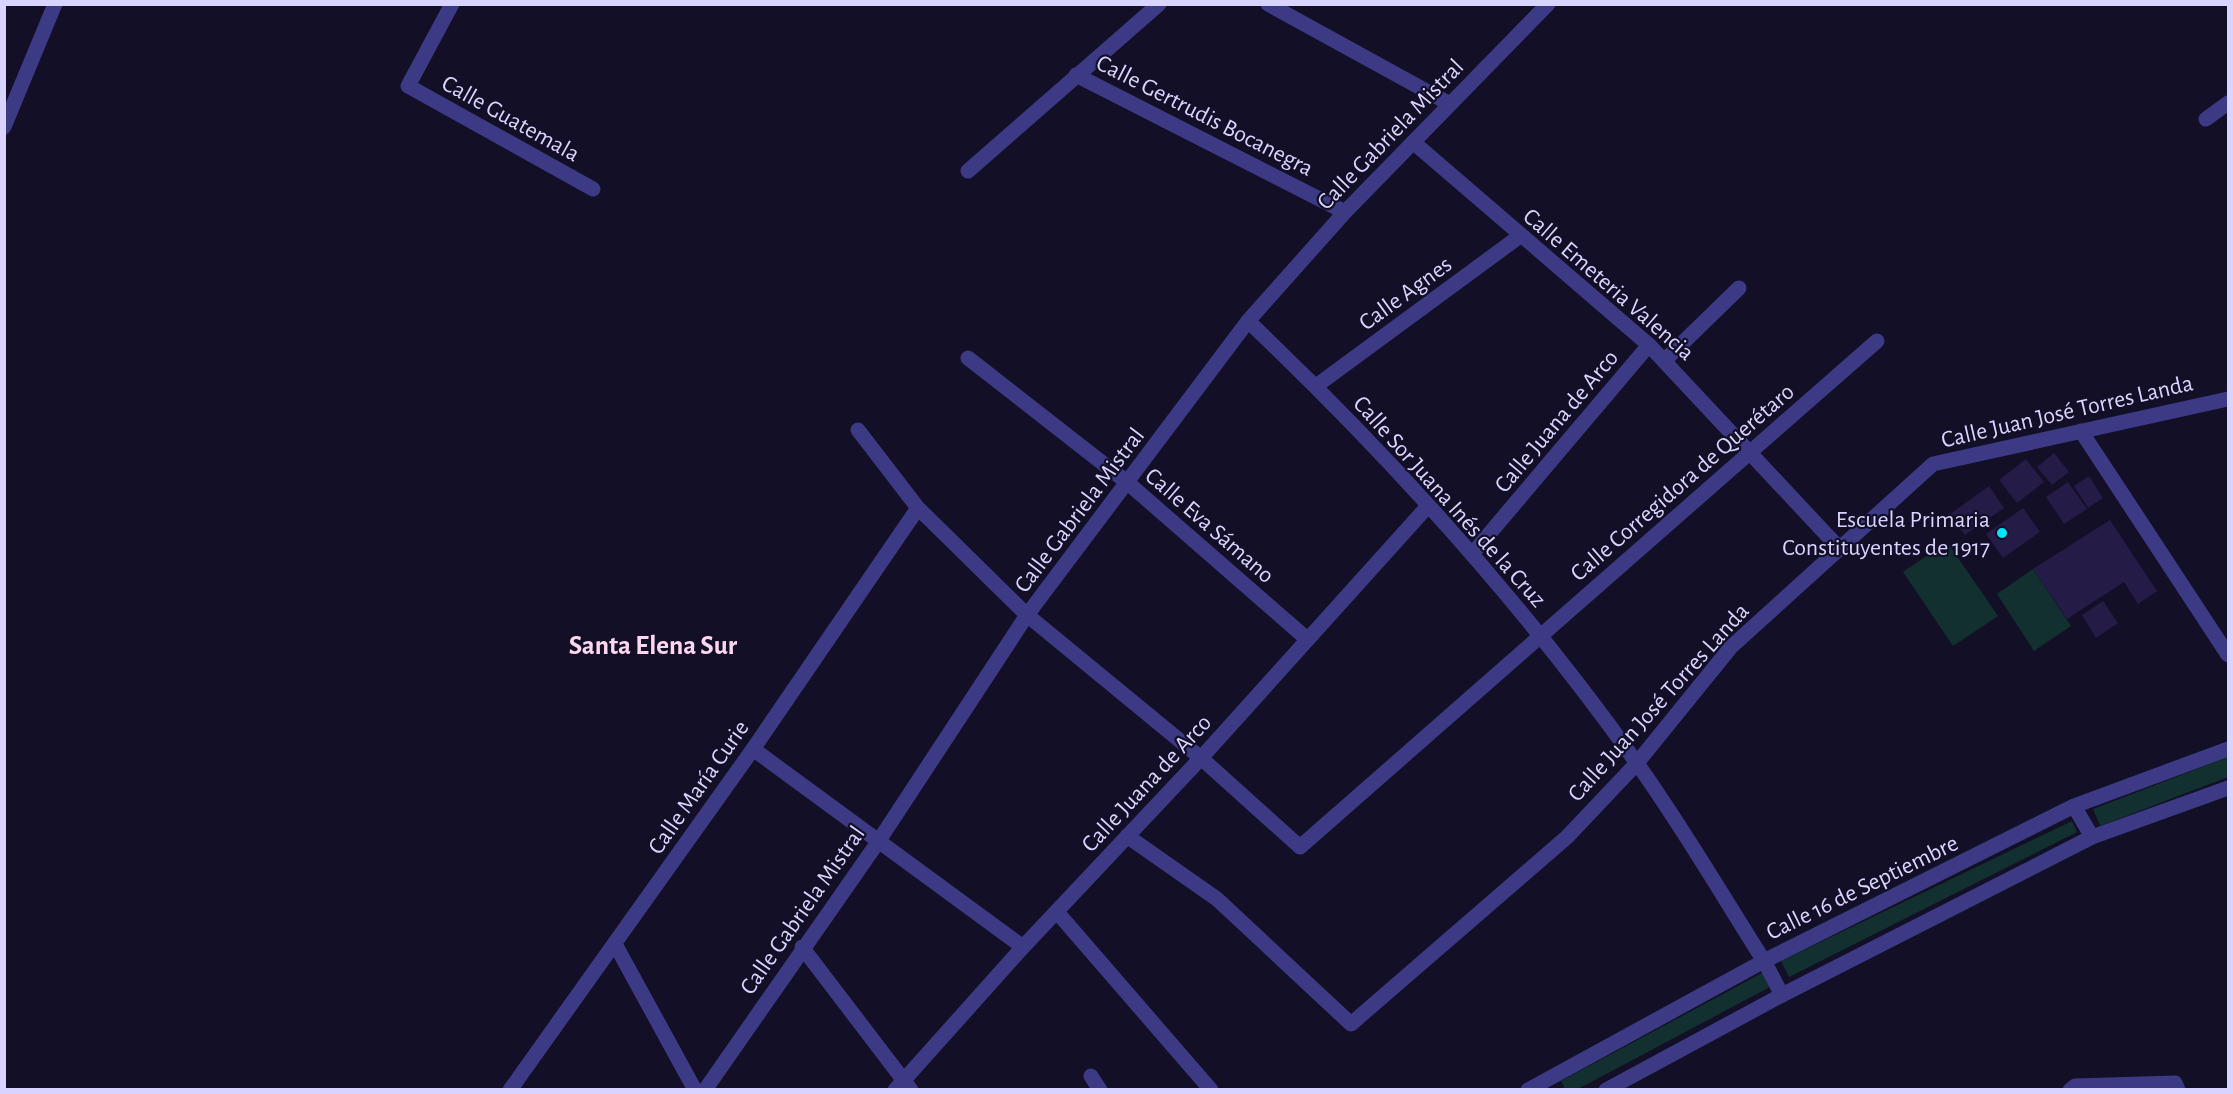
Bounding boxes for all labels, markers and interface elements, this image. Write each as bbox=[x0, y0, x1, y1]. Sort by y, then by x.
street label: Calle Gertrudis Bocanegra bbox=[1092, 51, 1317, 181]
street label: Calle Gabriela Mistral bbox=[1313, 55, 1469, 215]
street label: Calle Guatemala bbox=[438, 71, 583, 167]
street label: Calle Emeteria Valencia bbox=[1518, 204, 1698, 365]
street label: Calle Agnes bbox=[1355, 252, 1456, 335]
street label: Calle Juana de Arco bbox=[1490, 346, 1623, 498]
street label: Calle Juan José Torres Landa bbox=[1939, 371, 2195, 453]
street label: Calle Corregidora de Querétaro bbox=[1566, 379, 1799, 586]
street label: Calle Sor Juana Inés de la Cruz bbox=[1348, 391, 1550, 612]
street label: Calle Gabriela Mistral bbox=[1010, 424, 1149, 597]
street label: Calle Eva Sámano bbox=[1140, 464, 1278, 588]
place label: Escuela Primaria Constituyentes de 1917 bbox=[1782, 508, 1990, 560]
marker: Escuela Primaria Constituyentes de 1917 bbox=[1995, 526, 2009, 540]
street label: Calle Juan José Torres Landa bbox=[1564, 599, 1754, 806]
district label: Santa Elena Sur bbox=[569, 632, 738, 659]
street label: Calle Juana de Arco bbox=[1077, 710, 1216, 857]
street label: Calle María Curie bbox=[644, 716, 754, 859]
street label: Calle Gabriela Mistral bbox=[736, 822, 870, 999]
street label: Calle 16 de Septiembre bbox=[1763, 831, 1962, 945]

